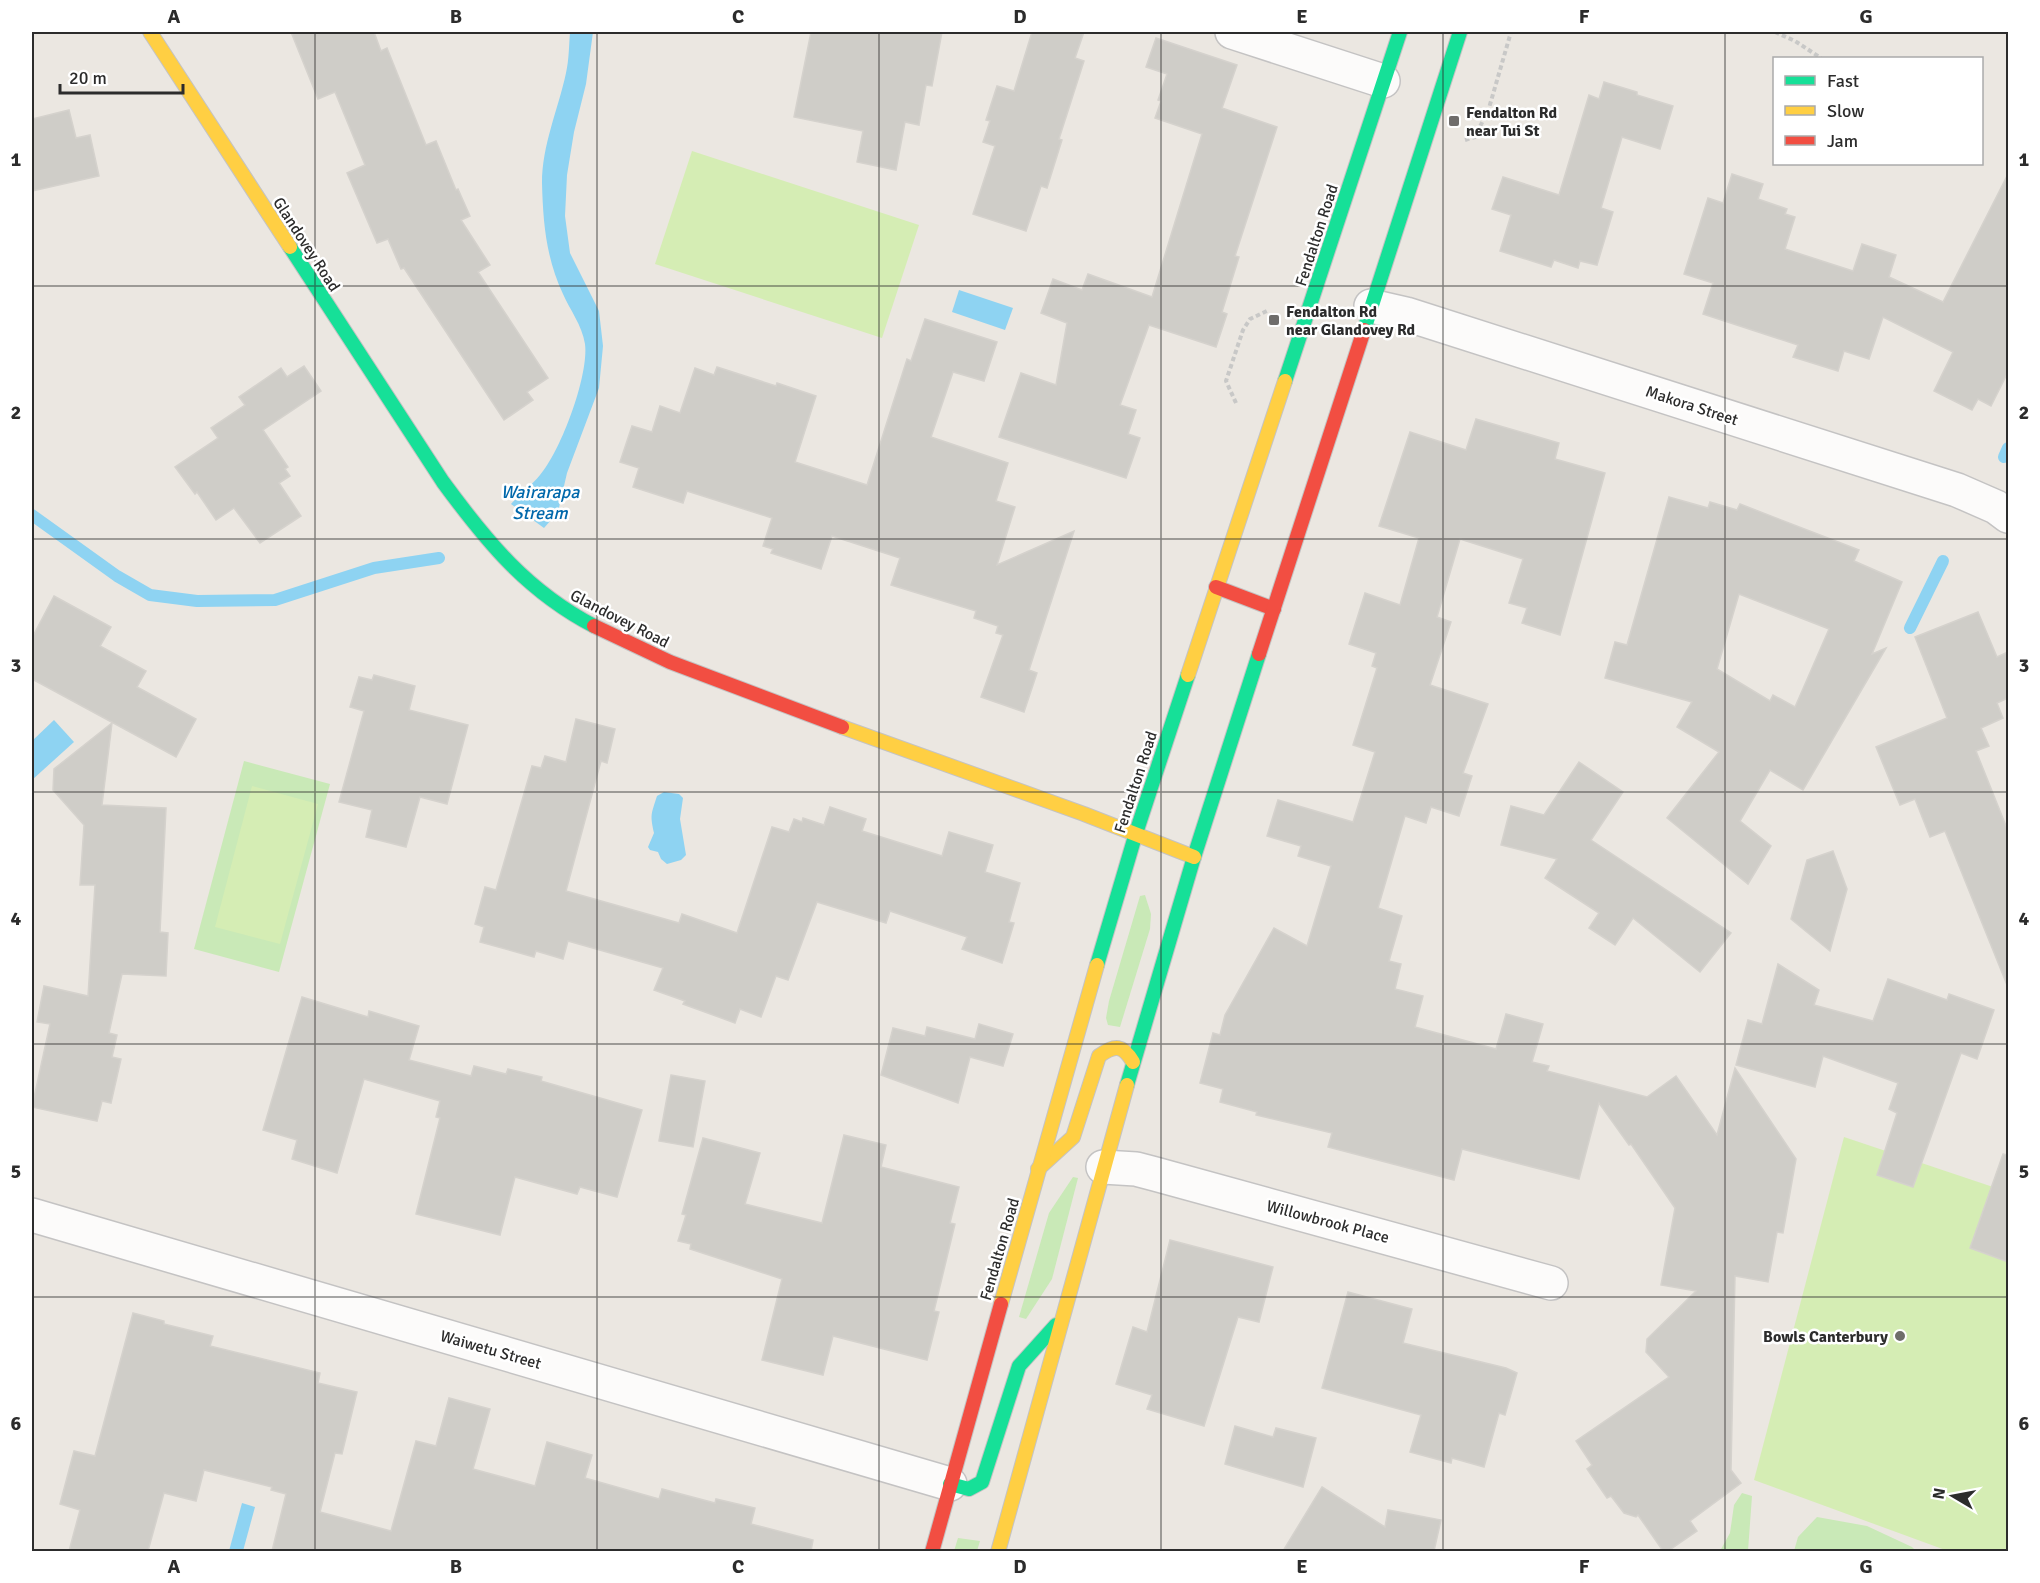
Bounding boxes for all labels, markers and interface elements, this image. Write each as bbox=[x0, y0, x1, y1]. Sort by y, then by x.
text: A bbox=[168, 4, 181, 29]
text: B bbox=[450, 4, 462, 29]
text: C bbox=[732, 4, 744, 29]
text: D bbox=[1013, 4, 1027, 29]
text: E bbox=[1296, 4, 1308, 29]
text: F bbox=[1579, 4, 1590, 29]
text: G bbox=[1859, 4, 1873, 29]
scale bar bbox=[60, 57, 183, 95]
legend bbox=[1773, 57, 1983, 165]
text: 20 m bbox=[69, 67, 107, 89]
text: Fast bbox=[1827, 70, 1859, 92]
text: Slow bbox=[1827, 100, 1864, 122]
place label: Fendalton Rd near Tui St bbox=[1466, 103, 1557, 141]
marker: Fendalton Rd near Tui St bbox=[1447, 114, 1461, 128]
text: Jam bbox=[1827, 130, 1858, 152]
text: 1 bbox=[11, 147, 22, 172]
text: 1 bbox=[2019, 147, 2030, 172]
street label: Fendalton Road bbox=[1291, 182, 1343, 289]
street label: Glandovey Road bbox=[268, 194, 344, 296]
place label: Fendalton Rd near Glandovey Rd bbox=[1286, 302, 1416, 340]
marker: Fendalton Rd near Glandovey Rd bbox=[1267, 313, 1281, 327]
street label: Makora Street bbox=[1643, 382, 1741, 430]
text: 2 bbox=[11, 400, 21, 425]
text: 2 bbox=[2019, 400, 2029, 425]
water label: Wairarapa Stream bbox=[501, 481, 580, 524]
street label: Glandovey Road bbox=[567, 585, 672, 652]
text: 3 bbox=[11, 653, 21, 678]
text: 3 bbox=[2019, 653, 2029, 678]
street label: Fendalton Road bbox=[1110, 729, 1162, 836]
text: 4 bbox=[11, 906, 22, 931]
text: 4 bbox=[2019, 906, 2030, 931]
text: 5 bbox=[11, 1159, 21, 1184]
text: 5 bbox=[2019, 1159, 2029, 1184]
street label: Fendalton Road bbox=[976, 1196, 1024, 1303]
street label: Willowbrook Place bbox=[1264, 1196, 1391, 1248]
street label: Waiwetu Street bbox=[438, 1326, 544, 1374]
place label: Bowls Canterbury bbox=[1763, 1327, 1888, 1347]
marker: Bowls Canterbury bbox=[1893, 1329, 1907, 1343]
text: 6 bbox=[11, 1411, 22, 1436]
text: 6 bbox=[2019, 1411, 2030, 1436]
north arrow bbox=[1923, 1466, 1983, 1526]
text: N bbox=[1928, 1486, 1950, 1501]
text: A bbox=[168, 1554, 181, 1579]
text: B bbox=[450, 1554, 462, 1579]
text: C bbox=[732, 1554, 744, 1579]
text: D bbox=[1013, 1554, 1027, 1579]
text: E bbox=[1296, 1554, 1308, 1579]
text: F bbox=[1579, 1554, 1590, 1579]
text: G bbox=[1859, 1554, 1873, 1579]

